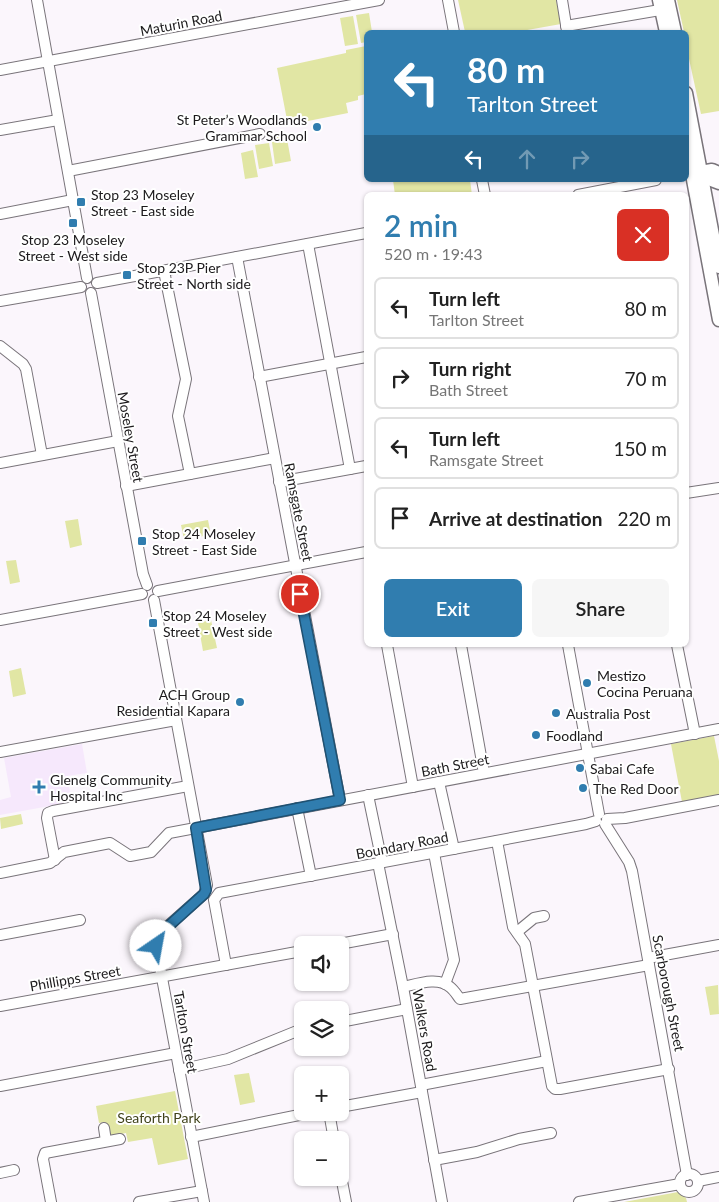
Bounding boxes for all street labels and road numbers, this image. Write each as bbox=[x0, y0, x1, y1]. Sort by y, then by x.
street label: Maturin Road bbox=[138, 7, 224, 39]
street label: Moseley Street bbox=[115, 390, 147, 484]
street label: Ramsgate Street bbox=[281, 461, 317, 563]
street label: Bath Street bbox=[419, 750, 491, 780]
street label: Boundary Road bbox=[354, 828, 450, 862]
street label: Scarborough Street bbox=[649, 933, 689, 1053]
street label: Phillipps Street bbox=[28, 962, 122, 994]
street label: Walkers Road bbox=[409, 987, 441, 1073]
street label: Tarlton Street bbox=[170, 990, 202, 1074]

